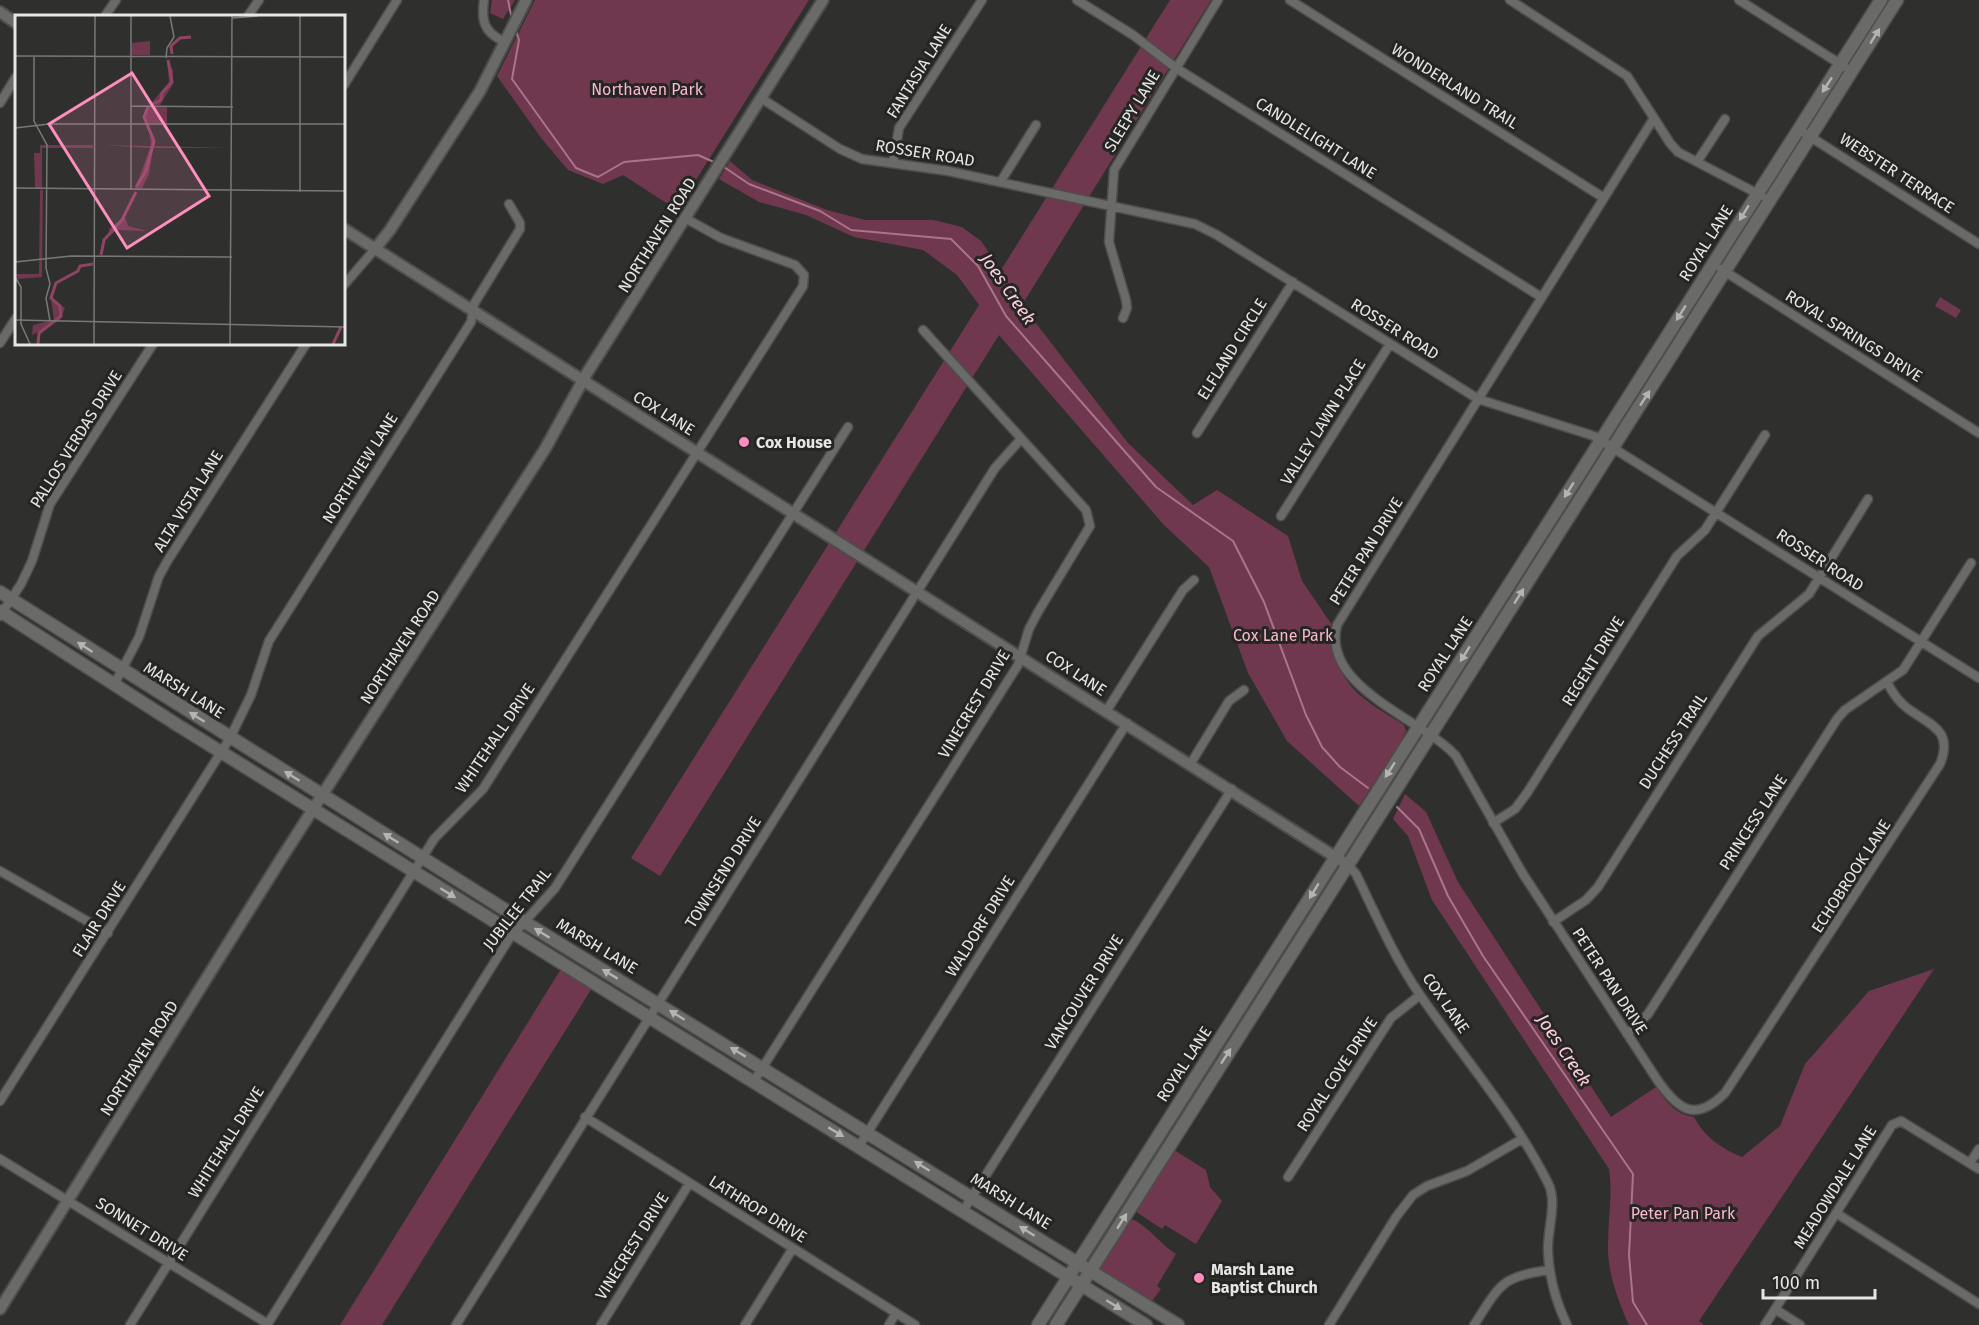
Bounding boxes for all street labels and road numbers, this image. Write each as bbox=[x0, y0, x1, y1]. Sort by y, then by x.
street label: FANTASIA LANE bbox=[883, 20, 955, 122]
street label: WONDERLAND TRAIL bbox=[1388, 39, 1522, 133]
street label: SLEEPY LANE bbox=[1100, 67, 1164, 155]
street label: CANDLELIGHT LANE bbox=[1252, 93, 1380, 183]
street label: WEBSTER TERRACE bbox=[1836, 129, 1958, 217]
street label: ROSSER ROAD bbox=[874, 136, 976, 170]
street label: NORTHAVEN ROAD bbox=[614, 174, 700, 296]
street label: ROYAL LANE bbox=[1675, 201, 1737, 285]
street label: ROYAL SPRINGS DRIVE bbox=[1782, 286, 1926, 386]
street label: ROSSER ROAD bbox=[1347, 294, 1443, 364]
street label: ELFLAND CIRCLE bbox=[1193, 295, 1271, 403]
street label: VALLEY LAWN PLACE bbox=[1277, 356, 1369, 488]
street label: PALLOS VERDAS DRIVE bbox=[26, 367, 126, 511]
street label: COX LANE bbox=[630, 387, 698, 439]
street label: NORTHVIEW LANE bbox=[318, 409, 402, 527]
street label: ALTA VISTA LANE bbox=[149, 447, 227, 555]
street label: PETER PAN DRIVE bbox=[1325, 494, 1407, 608]
street label: ROSSER ROAD bbox=[1773, 525, 1867, 595]
street label: NORTHAVEN ROAD bbox=[356, 586, 444, 708]
street label: ROYAL LANE bbox=[1414, 613, 1476, 695]
street label: REGENT DRIVE bbox=[1558, 613, 1628, 709]
street label: VINECREST DRIVE bbox=[934, 646, 1014, 762]
street label: COX LANE bbox=[1042, 646, 1110, 700]
street label: MARSH LANE bbox=[140, 658, 228, 722]
street label: WHITEHALL DRIVE bbox=[451, 680, 539, 796]
street label: DUCHESS TRAIL bbox=[1635, 689, 1711, 792]
street label: PRINCESS LANE bbox=[1715, 771, 1791, 873]
street label: TOWNSEND DRIVE bbox=[681, 813, 765, 931]
street label: ECHOBROOK LANE bbox=[1807, 816, 1895, 936]
street label: JUBILEE TRAIL bbox=[479, 864, 555, 954]
street label: WALDORF DRIVE bbox=[941, 872, 1019, 980]
street label: FLAIR DRIVE bbox=[68, 878, 130, 960]
street label: MARSH LANE bbox=[553, 914, 641, 978]
street label: PETER PAN DRIVE bbox=[1568, 924, 1652, 1038]
street label: VANCOUVER DRIVE bbox=[1041, 931, 1127, 1053]
street label: COX LANE bbox=[1418, 969, 1474, 1037]
street label: NORTHAVEN ROAD bbox=[96, 997, 182, 1119]
street label: ROYAL COVE DRIVE bbox=[1293, 1013, 1381, 1135]
street label: ROYAL LANE bbox=[1153, 1023, 1215, 1105]
street label: WHITEHALL DRIVE bbox=[184, 1083, 268, 1201]
street label: MEADOWDALE LANE bbox=[1789, 1122, 1881, 1252]
street label: MARSH LANE bbox=[967, 1169, 1055, 1233]
street label: LATHROP DRIVE bbox=[706, 1171, 810, 1247]
street label: VINECREST DRIVE bbox=[591, 1189, 673, 1303]
street label: SONNET DRIVE bbox=[92, 1193, 192, 1265]

